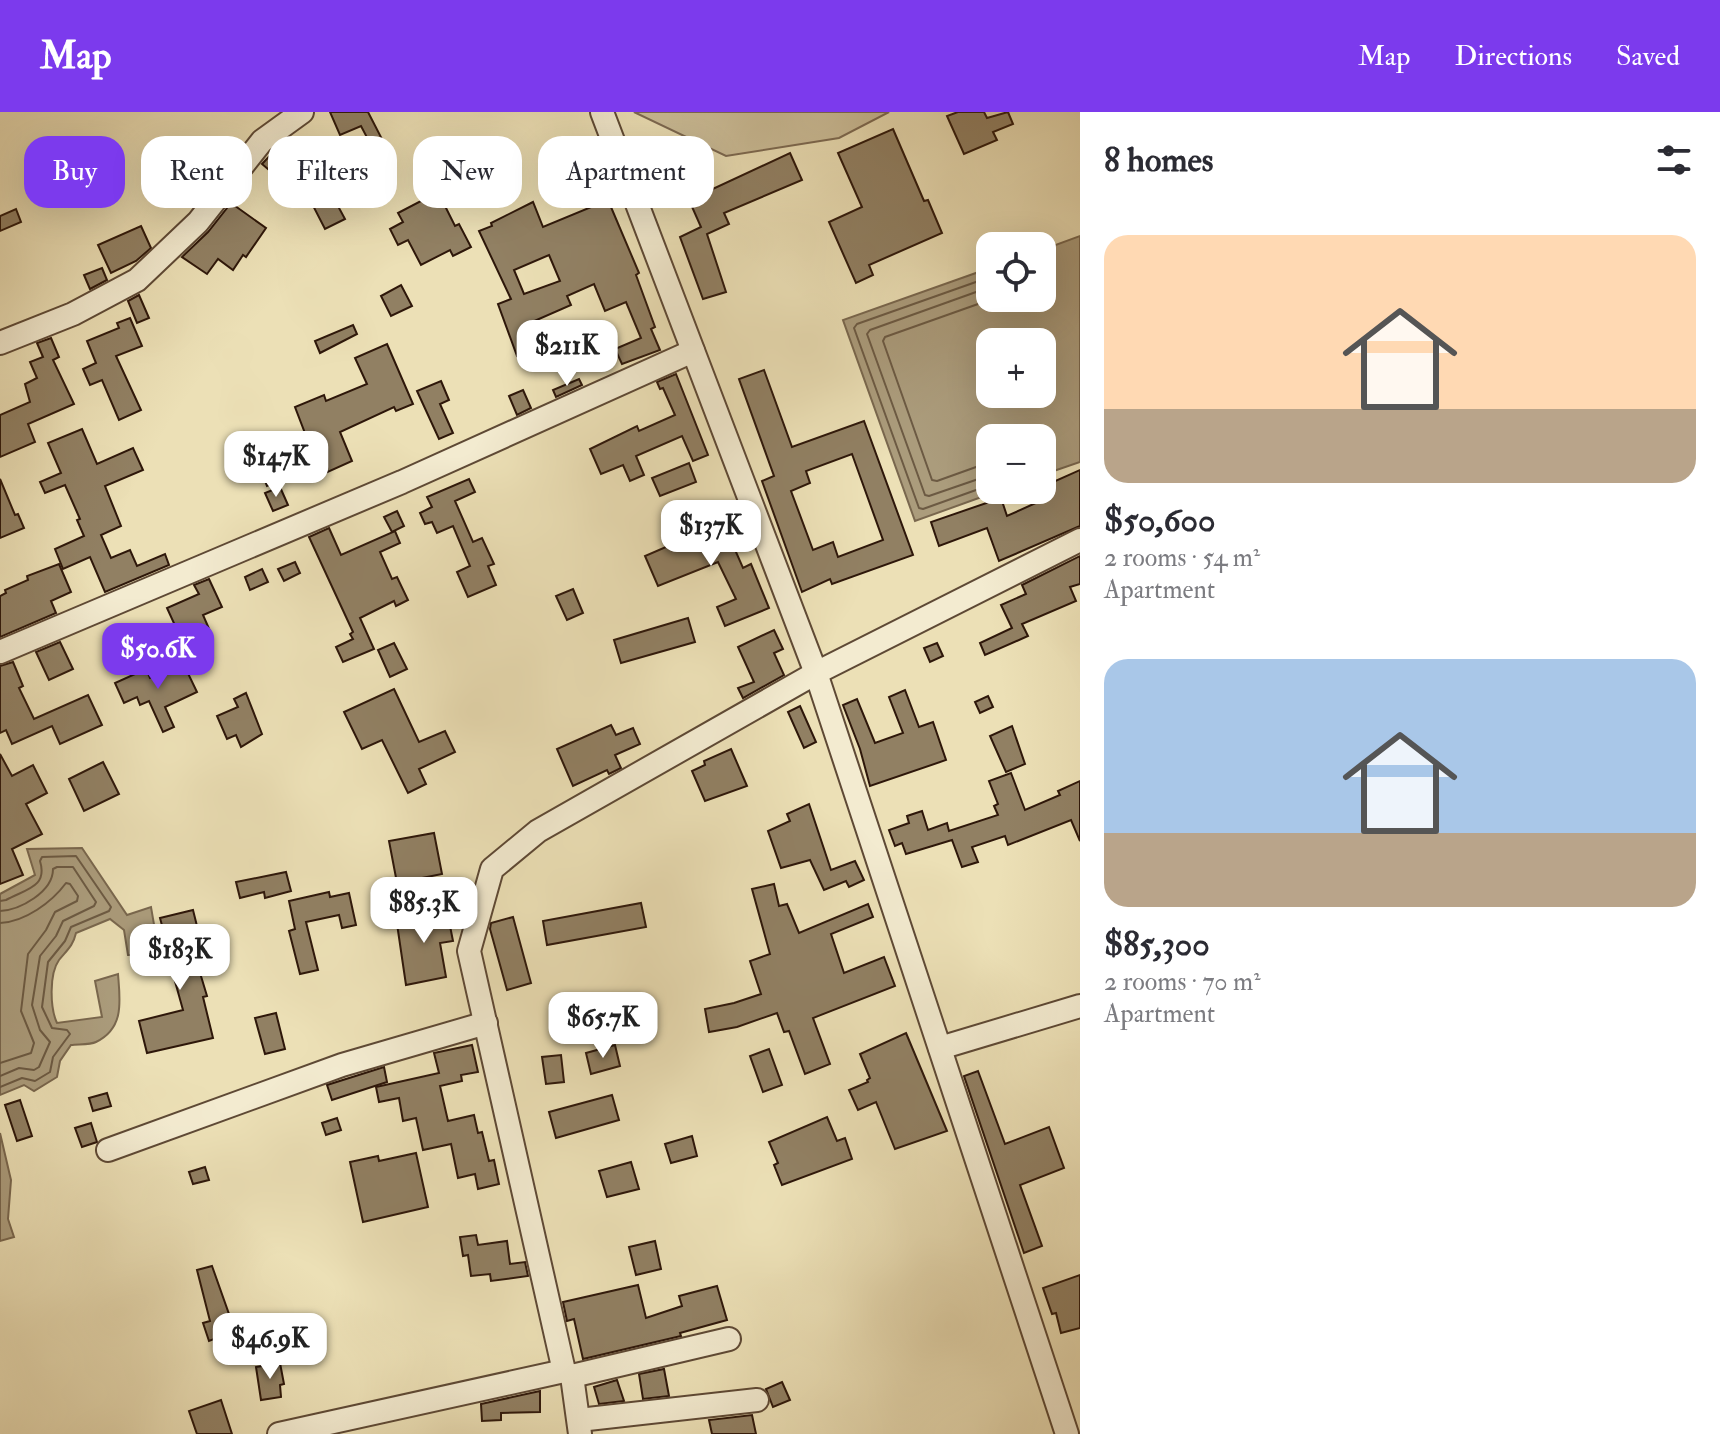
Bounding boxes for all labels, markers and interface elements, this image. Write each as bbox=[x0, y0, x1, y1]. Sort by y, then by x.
text: Map bbox=[40, 32, 111, 80]
text: Map bbox=[1358, 39, 1411, 74]
text: Directions bbox=[1455, 39, 1572, 74]
text: Saved bbox=[1616, 39, 1680, 74]
chip: Buy bbox=[24, 136, 125, 208]
chip: Rent bbox=[141, 136, 252, 208]
chip: Filters bbox=[268, 136, 397, 208]
chip: New bbox=[413, 136, 522, 208]
chip: Apartment bbox=[538, 136, 714, 208]
icon: filters bbox=[1652, 138, 1696, 182]
text: 8 homes bbox=[1104, 139, 1213, 182]
map controls bbox=[976, 232, 1056, 504]
button: locate bbox=[976, 232, 1056, 312]
icon: home bbox=[1328, 287, 1472, 431]
pin: $211K bbox=[511, 320, 623, 388]
button: + bbox=[976, 328, 1056, 408]
text: $211K bbox=[535, 330, 599, 362]
button: − bbox=[976, 424, 1056, 504]
pin: $147K bbox=[220, 431, 332, 499]
text: $147K bbox=[242, 441, 310, 473]
text: $50,600 bbox=[1104, 499, 1215, 542]
pin: $137K bbox=[655, 500, 767, 568]
text: $137K bbox=[679, 510, 743, 542]
text: 2 rooms · 54 m² bbox=[1104, 542, 1260, 574]
text: Apartment bbox=[1104, 574, 1215, 606]
pin: $50.6K bbox=[93, 623, 223, 691]
text: $50.6K bbox=[120, 633, 196, 665]
icon: home bbox=[1328, 711, 1472, 855]
pin: $85.3K bbox=[359, 877, 489, 945]
text: $85.3K bbox=[388, 887, 460, 919]
text: $85,300 bbox=[1104, 923, 1210, 966]
pin: $183K bbox=[124, 924, 236, 992]
text: $183K bbox=[148, 934, 212, 966]
text: 2 rooms · 70 m² bbox=[1104, 966, 1261, 998]
pin: $65.7K bbox=[538, 992, 668, 1060]
text: Apartment bbox=[1104, 998, 1215, 1030]
text: $65.7K bbox=[567, 1002, 639, 1034]
pin: $46.9K bbox=[205, 1313, 335, 1381]
text: $46.9K bbox=[231, 1323, 309, 1355]

